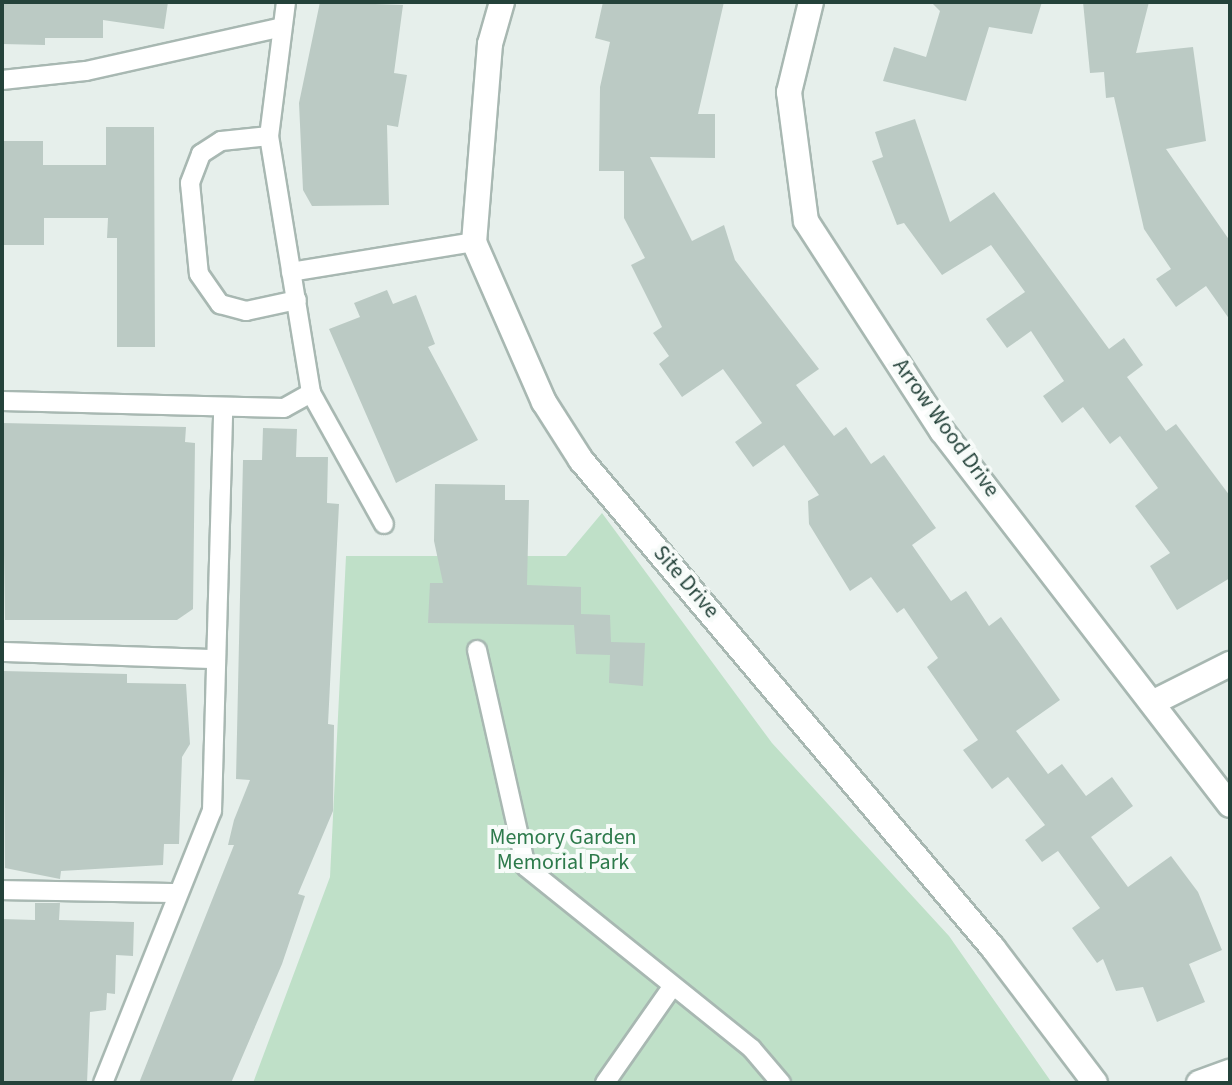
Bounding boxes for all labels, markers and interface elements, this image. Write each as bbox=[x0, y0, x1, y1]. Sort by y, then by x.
street label: Arrow Wood Drive bbox=[887, 354, 1005, 502]
street label: Site Drive bbox=[647, 540, 725, 624]
park label: Memory Garden Memorial Park bbox=[489, 824, 637, 876]

